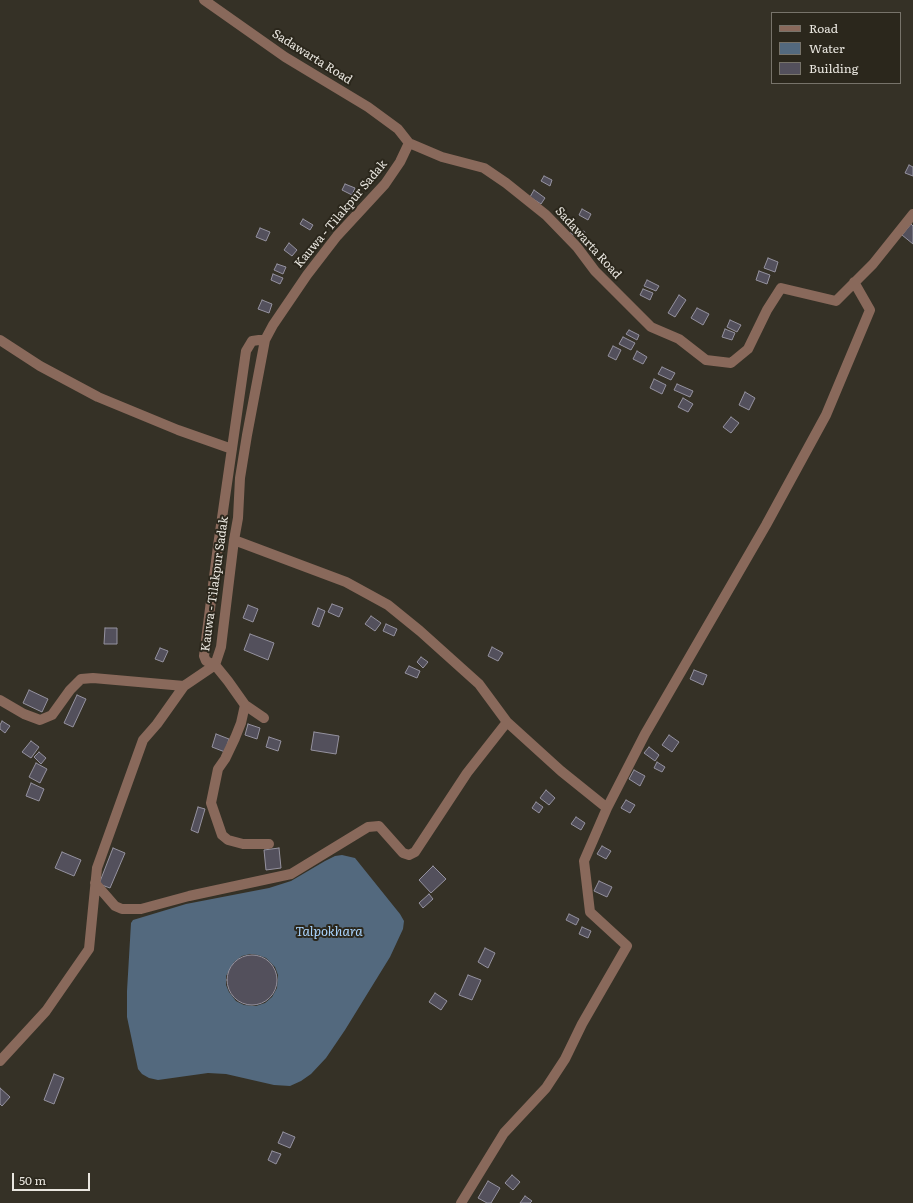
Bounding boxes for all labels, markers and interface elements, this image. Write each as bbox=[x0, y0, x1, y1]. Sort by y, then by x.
legend bbox=[771, 12, 901, 84]
text: Road bbox=[809, 19, 838, 37]
street label: Sadawarta Road bbox=[269, 27, 355, 87]
text: Water bbox=[809, 39, 845, 57]
text: Building bbox=[809, 59, 858, 77]
street label: Kauwa - Tilakpur Sadak bbox=[292, 157, 390, 271]
street label: Sadawarta Road bbox=[552, 204, 624, 282]
street label: Kauwa - Tilakpur Sadak bbox=[198, 516, 232, 652]
water label: Talpokhara bbox=[295, 924, 363, 940]
scale bar bbox=[14, 1165, 92, 1191]
text: 50 m bbox=[19, 1171, 46, 1189]

